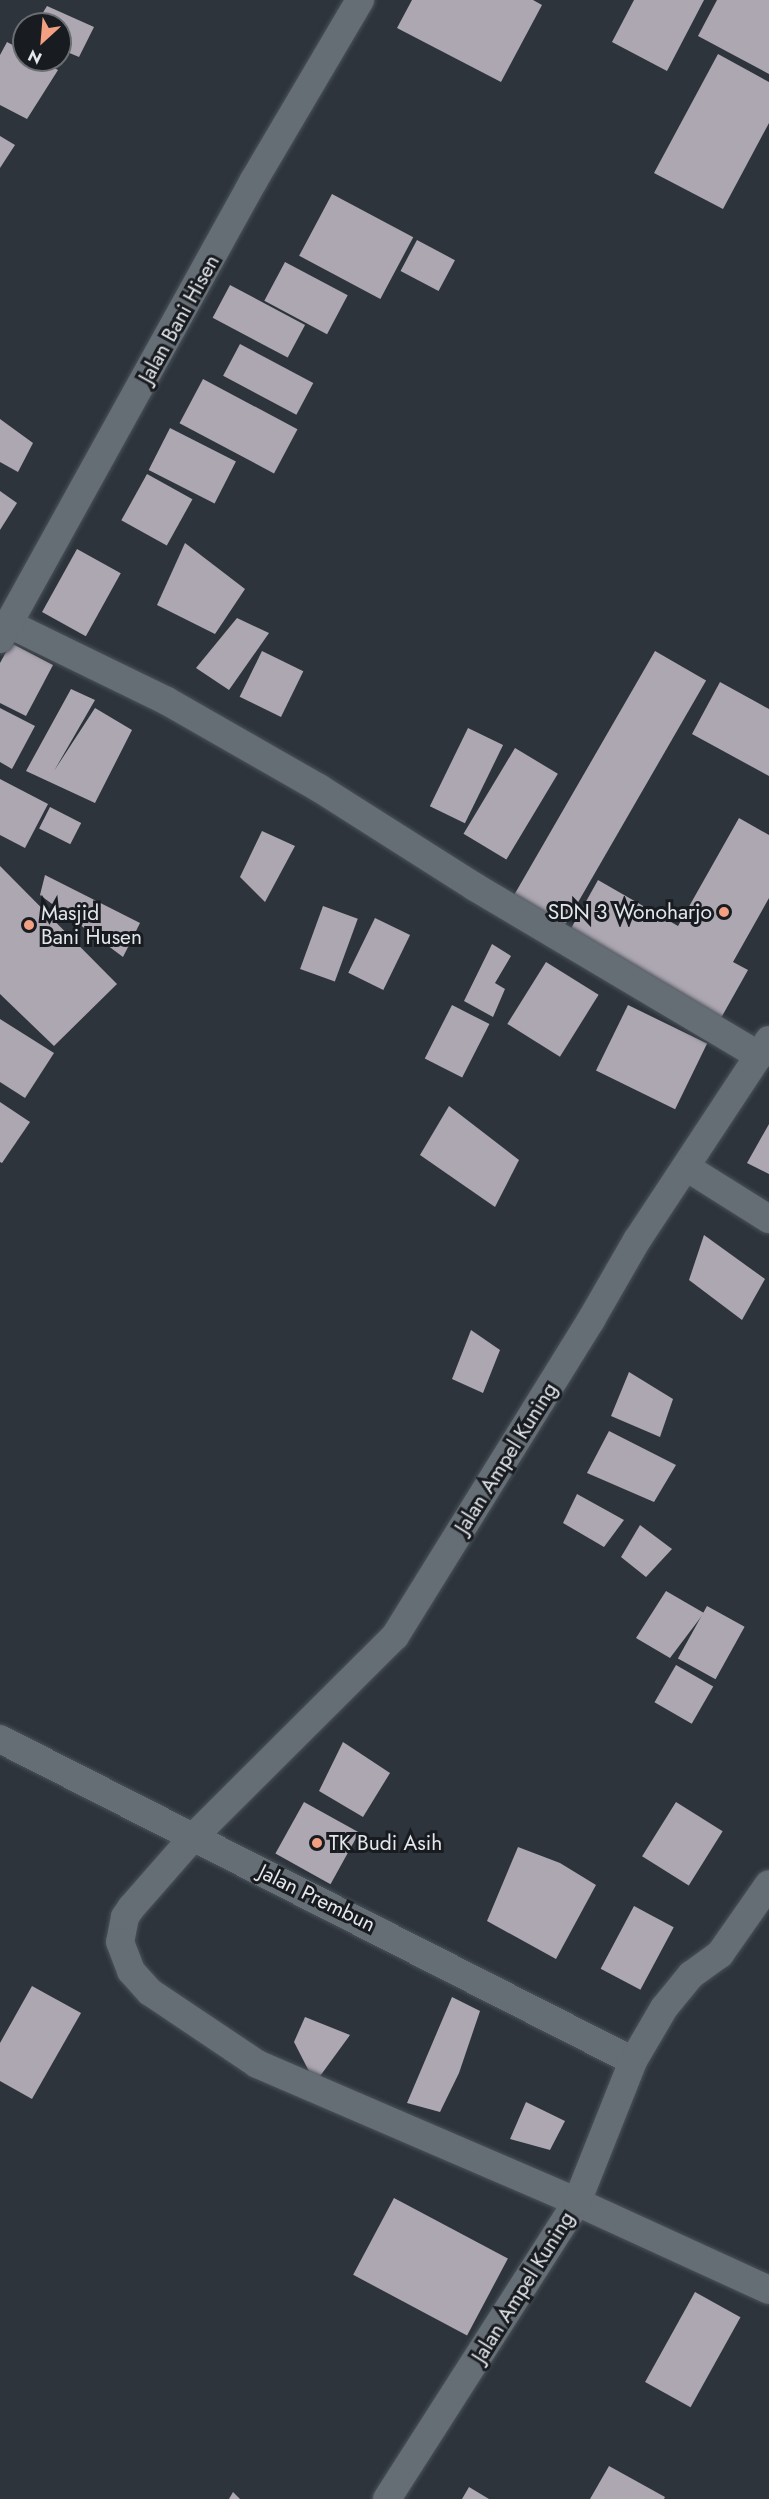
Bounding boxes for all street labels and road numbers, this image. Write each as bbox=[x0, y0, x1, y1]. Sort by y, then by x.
street label: Jalan Bani Hisen bbox=[133, 250, 225, 388]
street label: Jalan Ampel Kuning bbox=[449, 1378, 563, 1538]
street label: Jalan Prembun bbox=[255, 1859, 379, 1937]
street label: Jalan Ampel Kuning bbox=[466, 2207, 580, 2367]

